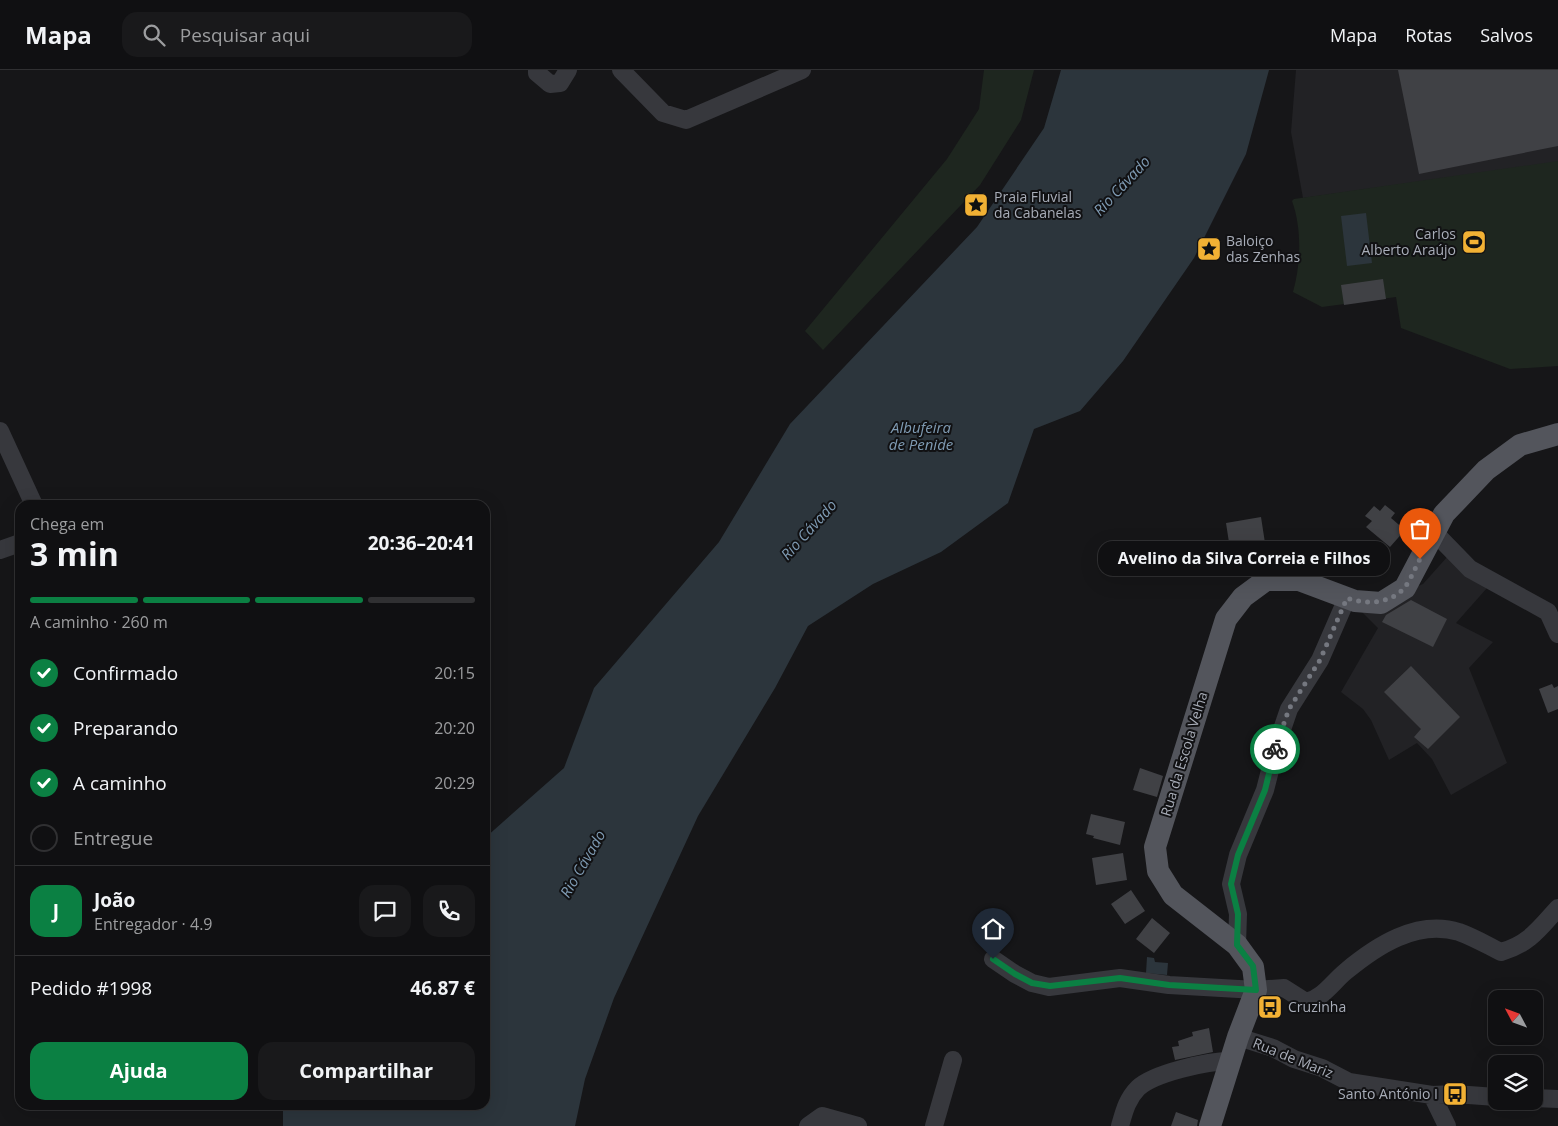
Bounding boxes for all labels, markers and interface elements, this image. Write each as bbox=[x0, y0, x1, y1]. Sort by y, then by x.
search box bbox=[122, 12, 472, 57]
text: Mapa bbox=[25, 18, 92, 51]
icon: search bbox=[140, 21, 168, 49]
text: Pesquisar aqui bbox=[180, 22, 310, 48]
text: Mapa bbox=[1330, 23, 1377, 47]
text: Rotas bbox=[1405, 23, 1452, 47]
text: Salvos bbox=[1480, 23, 1533, 47]
water label: Rio Cávado bbox=[1089, 151, 1154, 219]
place label: Praia Fluvial da Cabanelas bbox=[994, 187, 1082, 222]
place icon: Praia Fluvial da Cabanelas bbox=[963, 192, 989, 218]
place label: Carlos Alberto Araújo bbox=[1362, 224, 1456, 259]
sports icon: Carlos Alberto Araújo bbox=[1461, 229, 1487, 255]
place label: Baloiço das Zenhas bbox=[1226, 231, 1300, 266]
place icon: Baloiço das Zenhas bbox=[1196, 236, 1222, 262]
water label: Albufeira de Penide bbox=[889, 417, 954, 454]
water label: Rio Cávado bbox=[776, 495, 841, 564]
pin bbox=[1399, 508, 1441, 559]
text: Chega em bbox=[30, 513, 104, 535]
icon: bag bbox=[1406, 515, 1434, 543]
text: 20:36–20:41 bbox=[368, 530, 475, 556]
text: 3 min bbox=[30, 532, 119, 575]
callout: Avelino da Silva Correia e Filhos bbox=[1098, 542, 1390, 576]
text: Avelino da Silva Correia e Filhos bbox=[1118, 547, 1370, 569]
text: A caminho · 260 m bbox=[30, 611, 168, 633]
icon: check bbox=[30, 659, 58, 687]
text: Confirmado bbox=[73, 660, 178, 686]
text: 20:15 bbox=[434, 662, 475, 684]
street label: Rua da Escola Velha bbox=[1156, 689, 1212, 818]
icon: check bbox=[30, 714, 58, 742]
text: Preparando bbox=[73, 715, 178, 741]
text: 20:20 bbox=[434, 717, 475, 739]
courier bbox=[1250, 724, 1300, 774]
icon: bike bbox=[1261, 735, 1289, 763]
icon: check bbox=[30, 769, 58, 797]
text: A caminho bbox=[73, 770, 167, 796]
text: 20:29 bbox=[434, 772, 475, 794]
text: Entregue bbox=[73, 825, 153, 851]
water label: Rio Cávado bbox=[555, 826, 609, 901]
button: chat bbox=[359, 885, 411, 937]
button: phone bbox=[423, 885, 475, 937]
text: João bbox=[94, 887, 135, 913]
text: J bbox=[53, 898, 59, 924]
pin bbox=[972, 908, 1014, 959]
text: Entregador · 4.9 bbox=[94, 913, 212, 935]
icon: home bbox=[979, 915, 1007, 943]
text: Pedido #1998 bbox=[30, 975, 152, 1001]
text: 46.87 € bbox=[410, 975, 475, 1001]
north arrow bbox=[1488, 990, 1542, 1045]
map controls bbox=[1488, 990, 1543, 1110]
bus stop icon: Cruzinha bbox=[1257, 994, 1283, 1020]
place label: Cruzinha bbox=[1288, 997, 1346, 1016]
street label: Rua de Mariz bbox=[1250, 1033, 1337, 1082]
button: Ajuda bbox=[30, 1042, 248, 1100]
button: Compartilhar bbox=[258, 1042, 475, 1100]
button: layers bbox=[1488, 1055, 1543, 1110]
bus stop icon: Santo António I bbox=[1442, 1081, 1468, 1107]
place label: Santo António I bbox=[1338, 1084, 1438, 1103]

